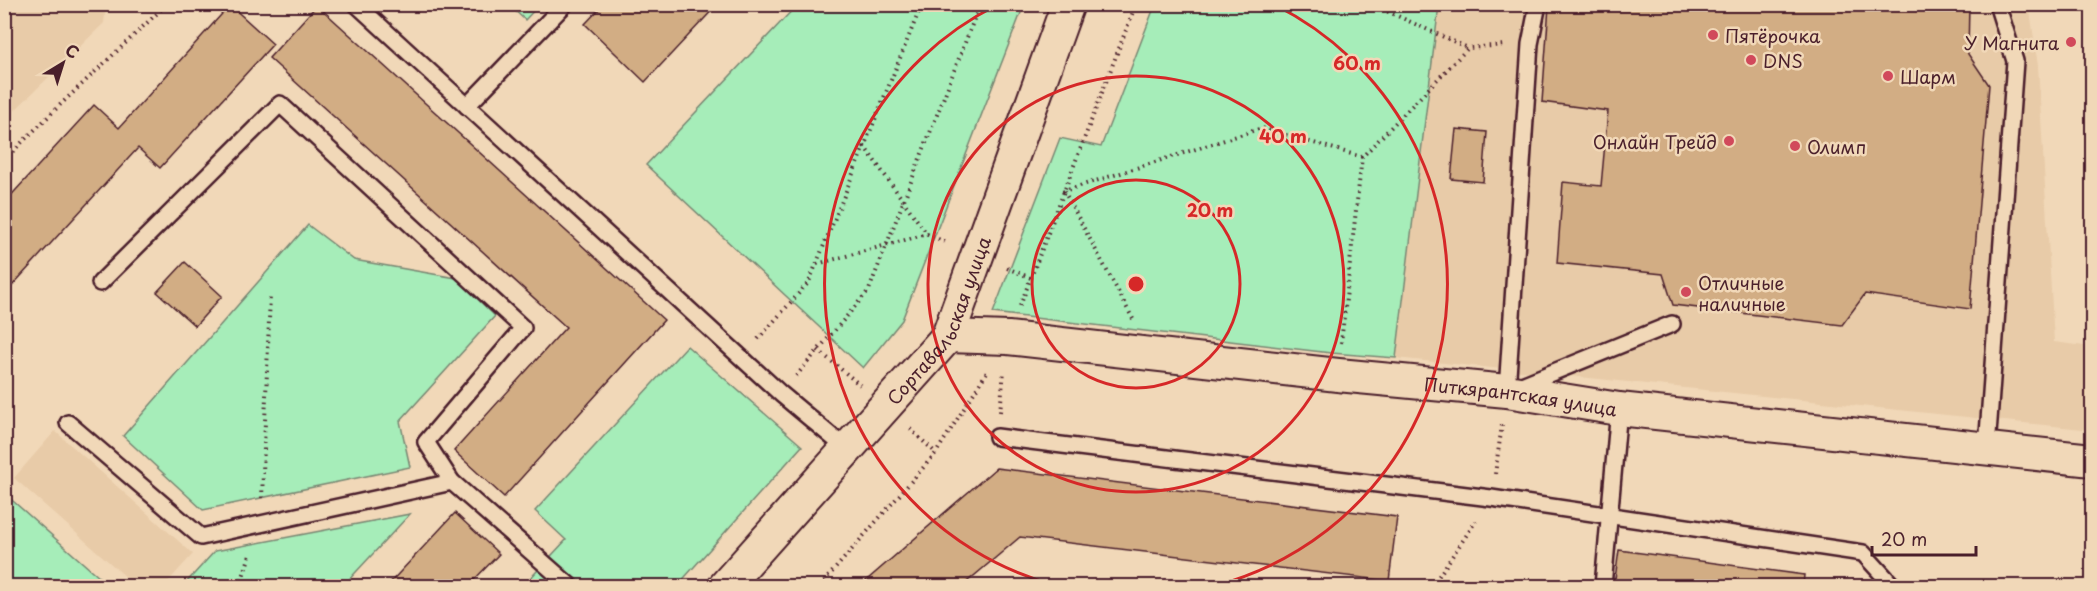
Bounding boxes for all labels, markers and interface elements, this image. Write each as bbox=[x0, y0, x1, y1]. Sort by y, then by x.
place label: Пятёрочка bbox=[1725, 22, 1821, 49]
marker: Пятёрочка bbox=[1706, 28, 1720, 42]
place label: У Магнита bbox=[1964, 29, 2060, 56]
north arrow bbox=[33, 33, 93, 93]
marker: У Магнита bbox=[2064, 35, 2078, 49]
text: С bbox=[61, 37, 85, 64]
place label: DNS bbox=[1763, 47, 1803, 74]
text: 60 m bbox=[1333, 49, 1381, 76]
marker: DNS bbox=[1744, 53, 1758, 67]
place label: Шарм bbox=[1900, 63, 1956, 90]
marker: Шарм bbox=[1881, 69, 1895, 83]
text: 40 m bbox=[1259, 122, 1307, 149]
place label: Онлайн Трейд bbox=[1593, 128, 1717, 155]
place label: Олимп bbox=[1807, 133, 1866, 160]
marker: Онлайн Трейд bbox=[1722, 134, 1736, 148]
marker: Олимп bbox=[1788, 139, 1802, 153]
text: 20 m bbox=[1187, 196, 1233, 223]
street label: Сортавальская улица bbox=[880, 232, 997, 410]
place label: Отличные наличные bbox=[1698, 269, 1786, 317]
centre of rings bbox=[1126, 274, 1146, 294]
marker: Отличные наличные bbox=[1679, 285, 1693, 299]
street label: Питкярантская улица bbox=[1423, 370, 1620, 422]
scale bar bbox=[1872, 519, 1976, 557]
text: 20 m bbox=[1881, 525, 1927, 552]

